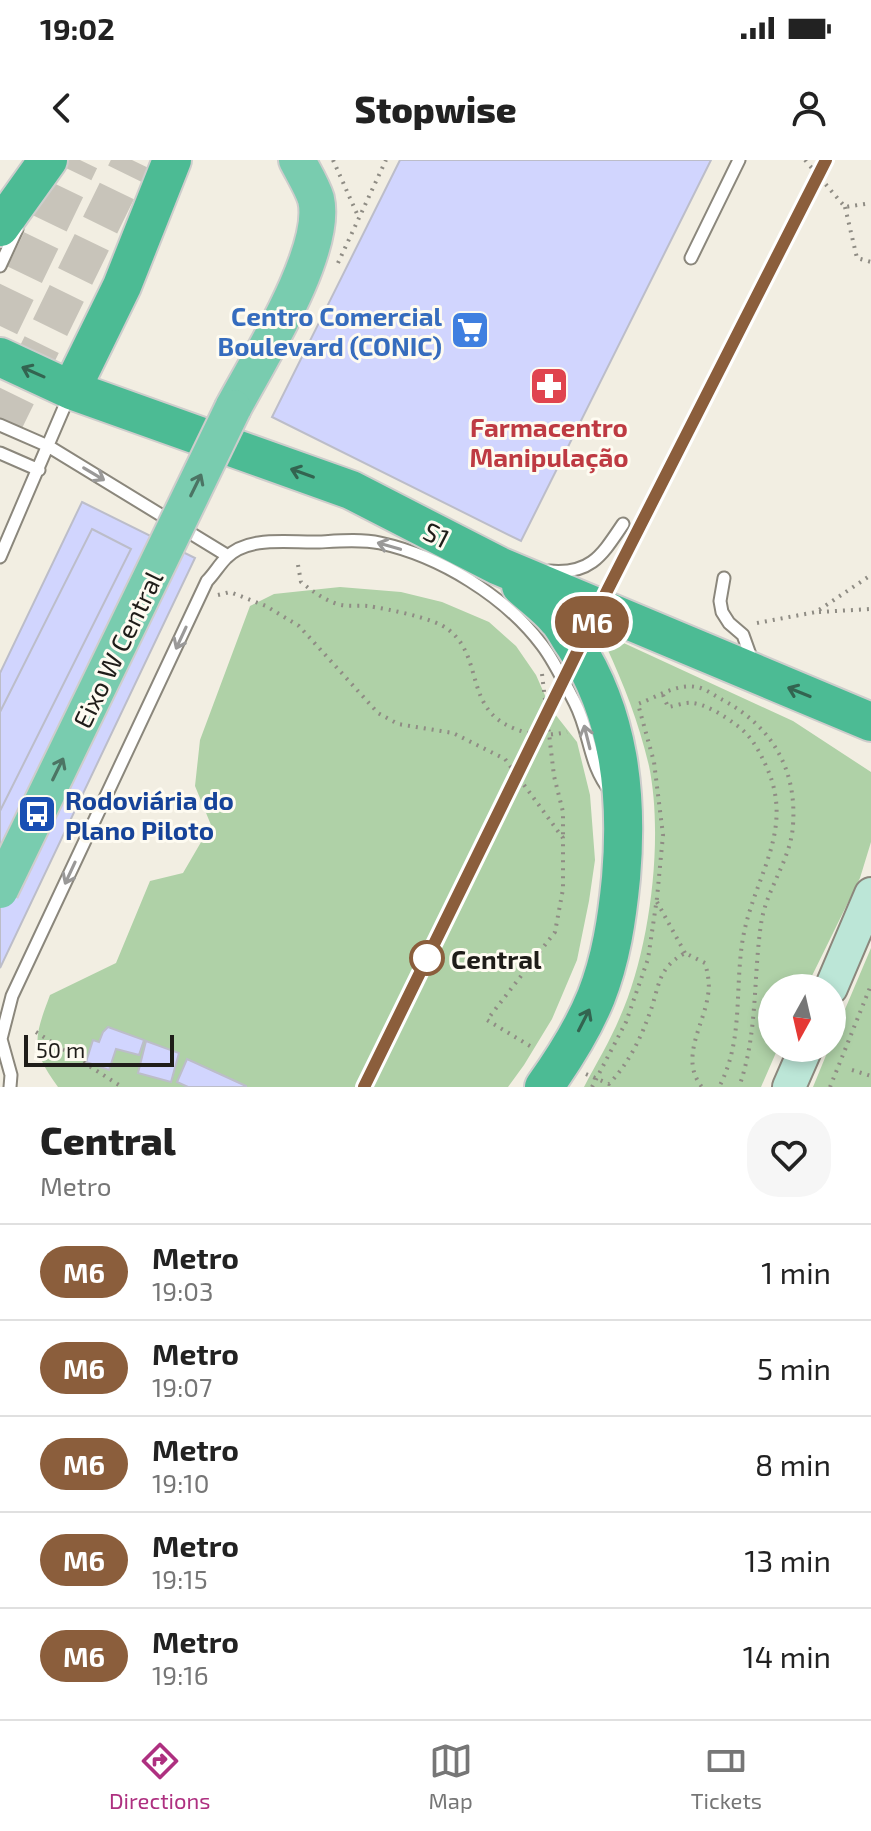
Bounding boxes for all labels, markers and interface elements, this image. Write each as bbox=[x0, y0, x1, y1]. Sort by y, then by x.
text: 19:02 bbox=[40, 10, 115, 46]
icon: back bbox=[40, 86, 84, 130]
icon: person bbox=[787, 86, 831, 130]
text: Stopwise bbox=[354, 87, 517, 130]
place label: Centro Comercial Boulevard (CONIC) bbox=[218, 300, 442, 361]
supermarket icon: Centro Comercial Boulevard (CONIC) bbox=[449, 309, 491, 351]
one-way arrow bbox=[21, 364, 45, 379]
pharmacy icon: Farmacentro Manipulação bbox=[528, 365, 570, 407]
place label: Farmacentro Manipulação bbox=[469, 411, 629, 474]
one-way arrow bbox=[290, 464, 315, 479]
one-way arrow bbox=[82, 466, 105, 482]
one-way arrow bbox=[189, 473, 204, 497]
street label: S1 bbox=[419, 515, 455, 553]
one-way arrow bbox=[377, 538, 402, 552]
street label: Eixo W Central bbox=[66, 565, 169, 733]
line badge: M6 bbox=[556, 596, 628, 648]
text: M6 bbox=[571, 605, 613, 639]
one-way arrow bbox=[173, 625, 188, 649]
one-way arrow bbox=[787, 683, 812, 698]
one-way arrow bbox=[579, 725, 594, 751]
one-way arrow bbox=[51, 758, 66, 782]
place label: Rodoviária do Plano Piloto bbox=[65, 784, 234, 845]
bus stop icon: Rodoviária do Plano Piloto bbox=[16, 793, 58, 835]
one-way arrow bbox=[62, 860, 77, 884]
marker: Central bbox=[410, 941, 444, 975]
place label: Central bbox=[451, 943, 542, 974]
north arrow bbox=[758, 974, 846, 1062]
map controls bbox=[758, 974, 846, 1062]
one-way arrow bbox=[577, 1009, 592, 1032]
scale bar bbox=[24, 1031, 174, 1067]
text: 50 m bbox=[36, 1036, 85, 1062]
button: heart bbox=[747, 1113, 831, 1197]
text: Central bbox=[40, 1117, 176, 1163]
text: Metro bbox=[40, 1170, 112, 1201]
text: Metro bbox=[152, 1239, 239, 1275]
text: 1 min bbox=[761, 1254, 831, 1290]
text: M6 bbox=[63, 1255, 105, 1289]
text: 19:03 bbox=[152, 1275, 214, 1306]
text: Metro bbox=[152, 1335, 239, 1371]
text: 5 min bbox=[757, 1350, 831, 1386]
text: M6 bbox=[63, 1351, 105, 1385]
text: 19:07 bbox=[152, 1371, 212, 1402]
text: Metro bbox=[152, 1431, 239, 1467]
text: 8 min bbox=[755, 1446, 831, 1482]
text: M6 bbox=[63, 1447, 105, 1481]
text: 19:10 bbox=[152, 1467, 209, 1498]
text: Metro bbox=[152, 1527, 239, 1563]
text: 13 min bbox=[745, 1542, 831, 1578]
text: M6 bbox=[63, 1543, 105, 1577]
text: 19:15 bbox=[152, 1563, 208, 1594]
text: Metro bbox=[152, 1623, 239, 1659]
text: 14 min bbox=[743, 1638, 831, 1674]
text: M6 bbox=[63, 1639, 105, 1673]
text: 19:16 bbox=[152, 1659, 209, 1690]
tab: Directions bbox=[109, 1739, 210, 1813]
tab: Map bbox=[429, 1739, 473, 1813]
tab: Tickets bbox=[691, 1739, 762, 1813]

